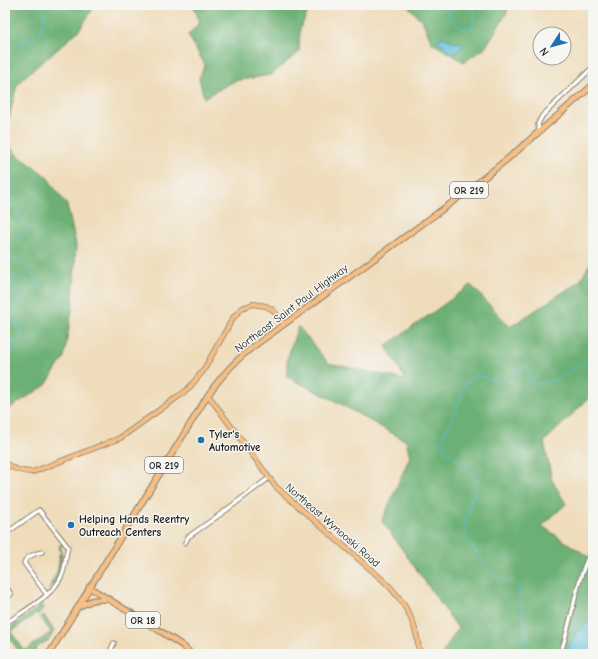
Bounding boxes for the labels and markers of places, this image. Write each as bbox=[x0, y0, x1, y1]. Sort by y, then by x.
place label: Tyler's Automotive bbox=[209, 428, 261, 454]
marker: Tyler's Automotive bbox=[196, 435, 206, 445]
place label: Helping Hands Reentry Outreach Centers bbox=[79, 513, 189, 539]
marker: Helping Hands Reentry Outreach Centers bbox=[66, 520, 76, 530]

